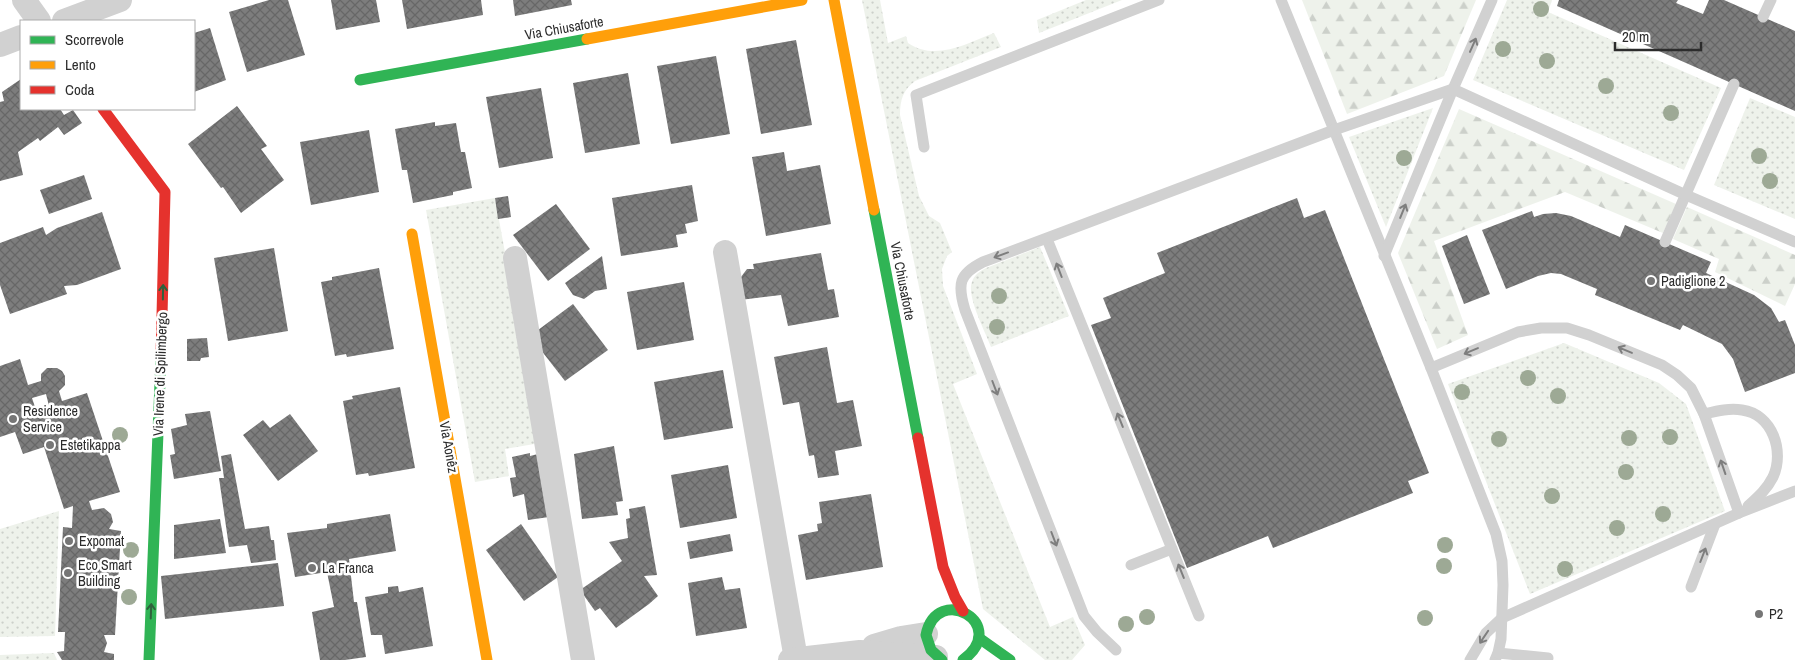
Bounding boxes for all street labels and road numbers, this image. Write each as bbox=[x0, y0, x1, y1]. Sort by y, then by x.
street label: Via Chiusaforte bbox=[523, 12, 605, 44]
street label: Via Chiusaforte bbox=[887, 240, 919, 322]
street label: Via Irene di Spilimbergo bbox=[149, 312, 171, 436]
street label: Via Aonêz bbox=[436, 420, 462, 474]

